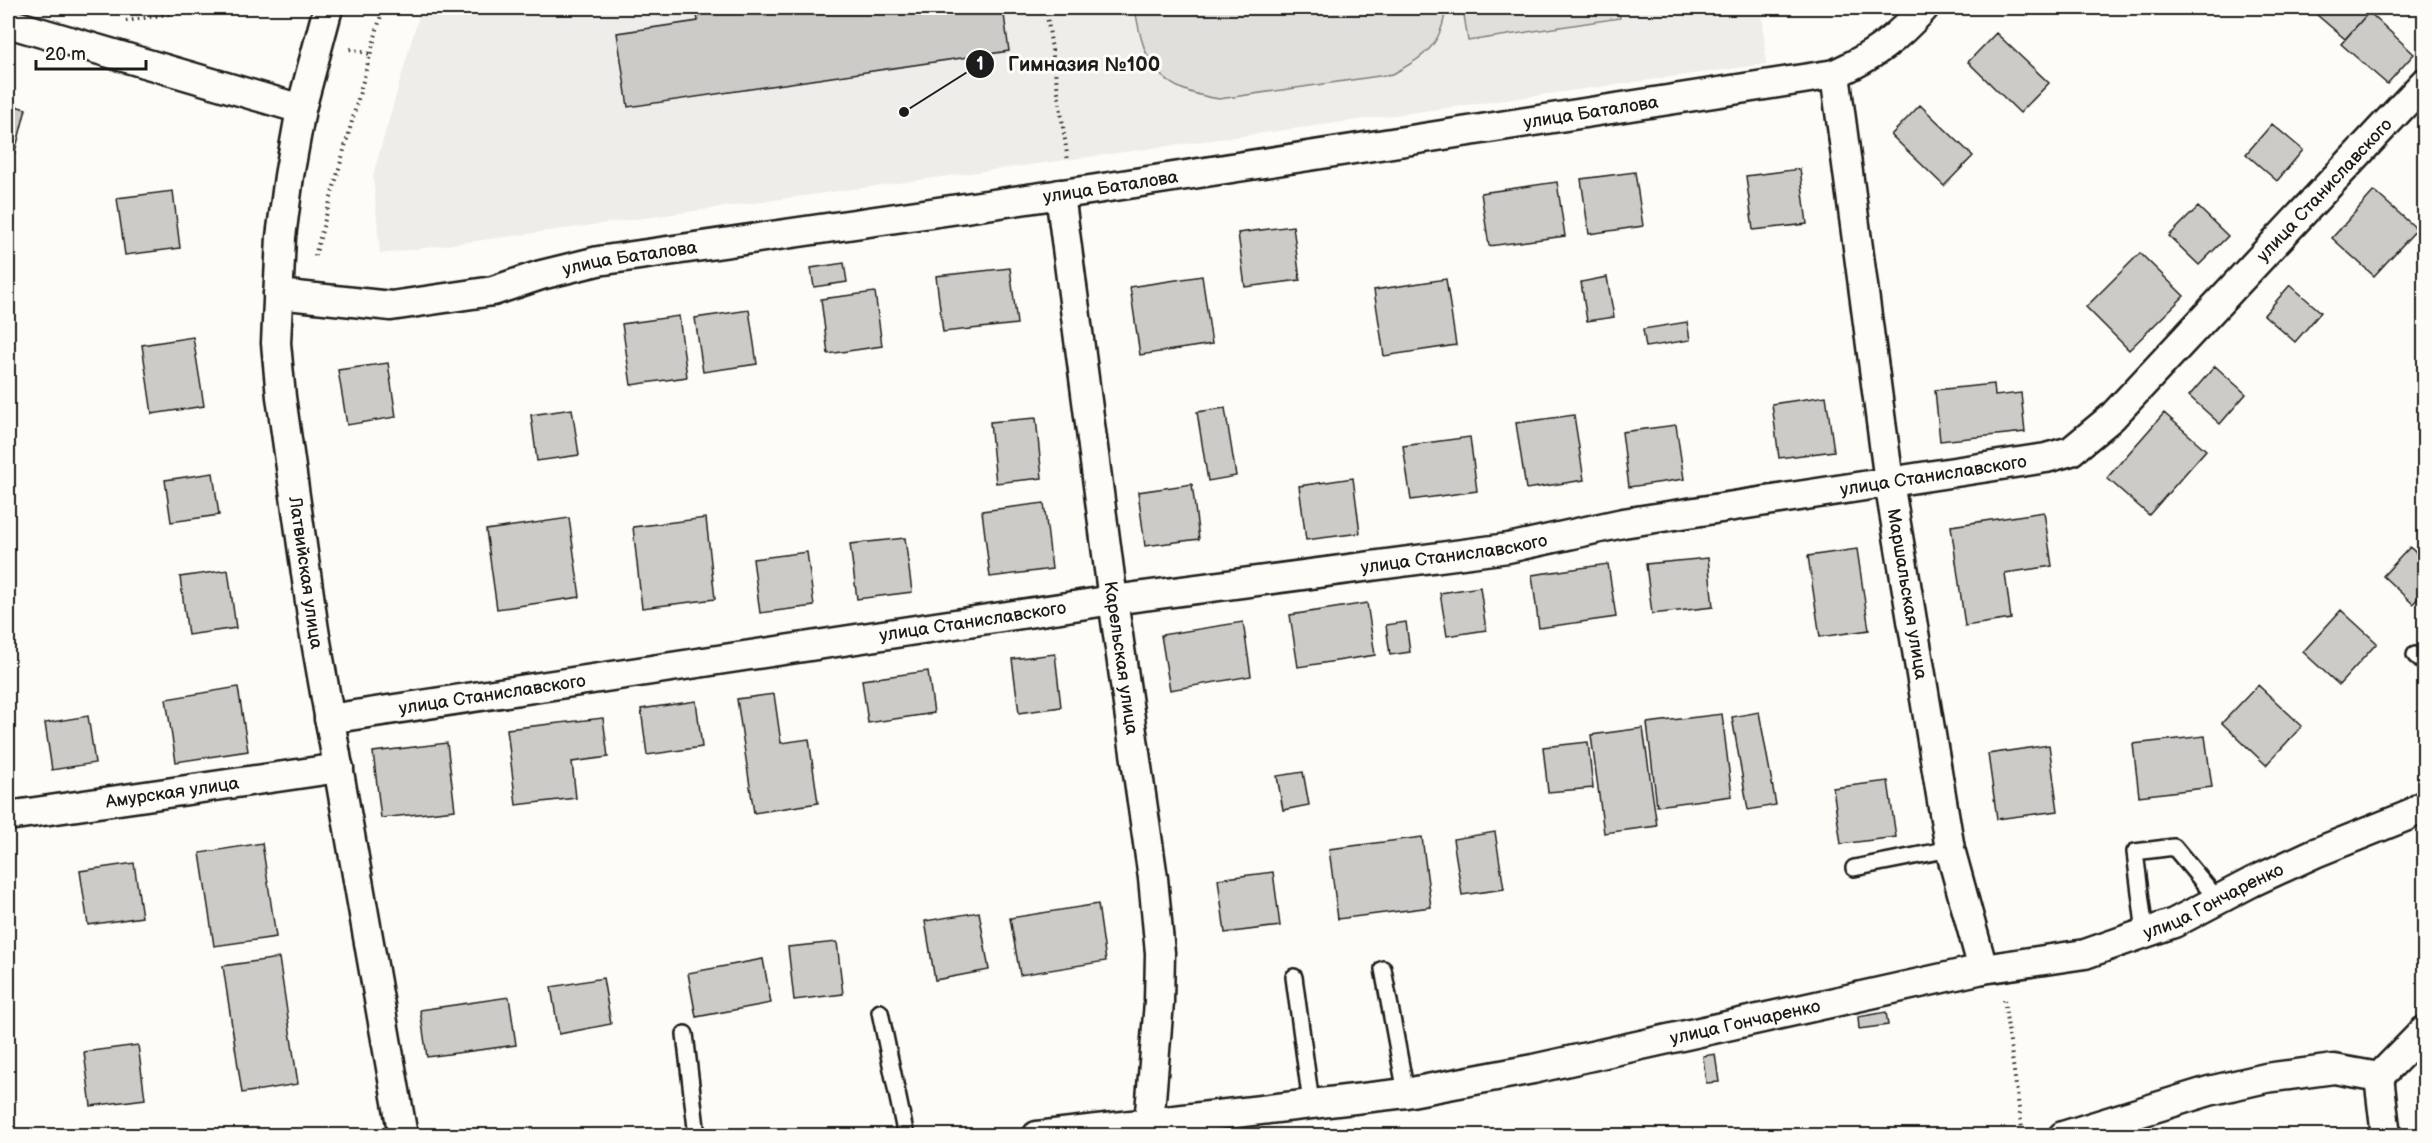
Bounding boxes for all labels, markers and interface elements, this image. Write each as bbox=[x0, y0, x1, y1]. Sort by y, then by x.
scale bar bbox=[36, 33, 146, 71]
text: 20 m bbox=[45, 44, 86, 65]
callout: Гимназия №100 bbox=[965, 45, 1172, 83]
text: Гимназия №100 bbox=[1008, 53, 1160, 77]
text: 1 bbox=[976, 54, 984, 75]
street label: улица Баталова bbox=[1522, 92, 1660, 133]
street label: улица Станиславского bbox=[2252, 114, 2396, 266]
street label: улица Баталова bbox=[1042, 166, 1180, 208]
street label: улица Баталова bbox=[561, 237, 699, 280]
street label: улица Станиславского bbox=[1839, 451, 2028, 501]
street label: Латвийская улица bbox=[284, 494, 327, 651]
street label: Маршальская улица bbox=[1883, 507, 1932, 681]
street label: улица Станиславского bbox=[1359, 530, 1549, 578]
street label: Карельская улица bbox=[1100, 580, 1142, 737]
street label: улица Станиславского bbox=[878, 597, 1067, 646]
street label: улица Станиславского bbox=[397, 670, 587, 719]
street label: Амурская улица bbox=[103, 773, 241, 813]
street label: улица Гончаренко bbox=[2141, 859, 2287, 944]
street label: улица Гончаренко bbox=[1668, 995, 1822, 1049]

